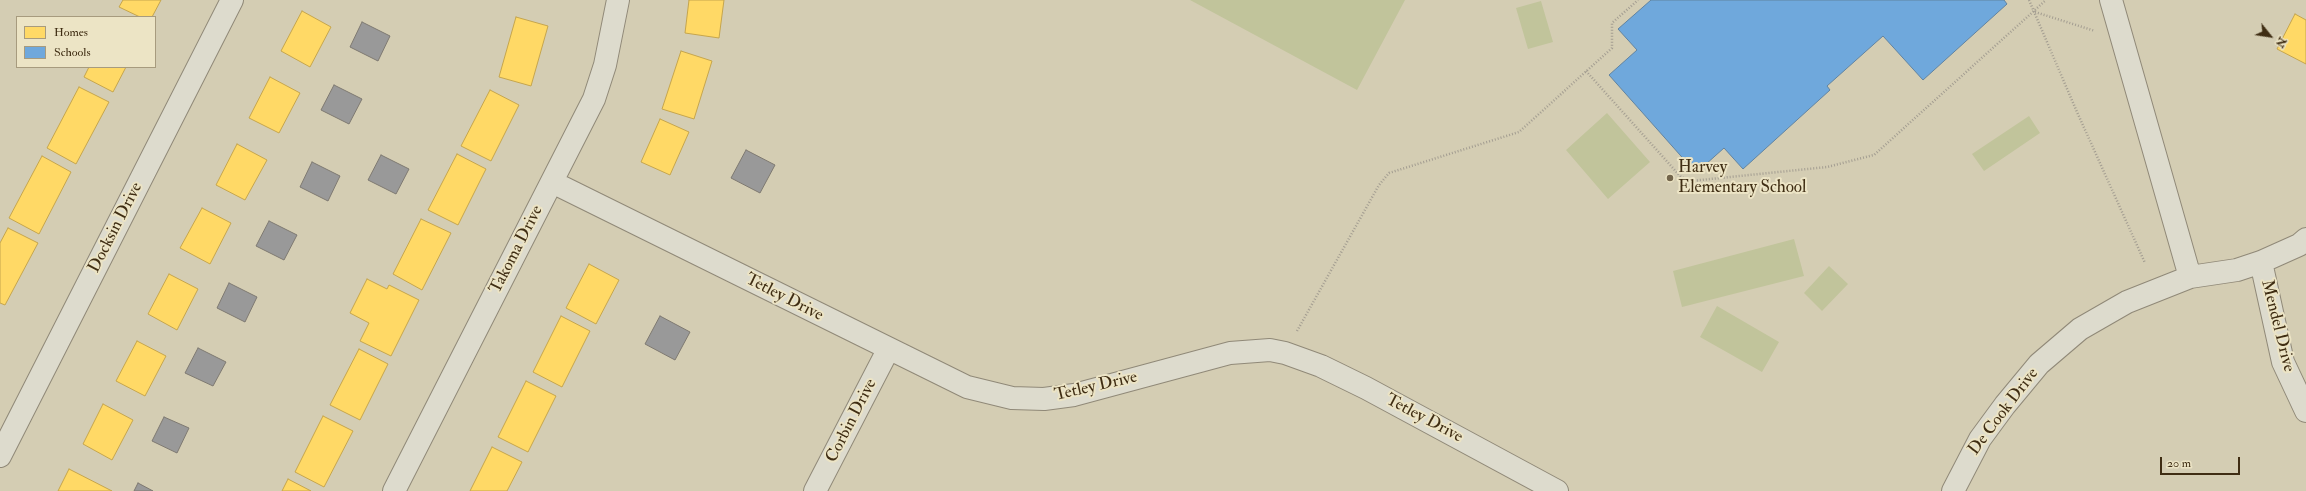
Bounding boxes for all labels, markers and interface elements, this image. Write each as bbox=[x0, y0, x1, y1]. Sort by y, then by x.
legend bbox=[16, 16, 156, 68]
north arrow bbox=[2250, 16, 2290, 56]
text: Homes bbox=[54, 25, 88, 40]
text: N bbox=[2273, 35, 2289, 50]
text: Schools bbox=[54, 45, 91, 60]
place label: Harvey Elementary School bbox=[1678, 158, 1806, 198]
marker: Harvey Elementary School bbox=[1665, 173, 1675, 183]
street label: Docksin Drive bbox=[85, 179, 147, 277]
street label: Takoma Drive bbox=[486, 202, 548, 298]
street label: Tetley Drive bbox=[742, 270, 826, 326]
street label: Mendel Drive bbox=[2256, 278, 2298, 374]
street label: De Cook Drive bbox=[1965, 364, 2043, 460]
street label: Tetley Drive bbox=[1053, 368, 1139, 406]
street label: Corbin Drive bbox=[822, 376, 882, 466]
street label: Tetley Drive bbox=[1382, 390, 1466, 448]
scale bar bbox=[2162, 449, 2242, 475]
text: 20 m bbox=[2167, 456, 2191, 471]

